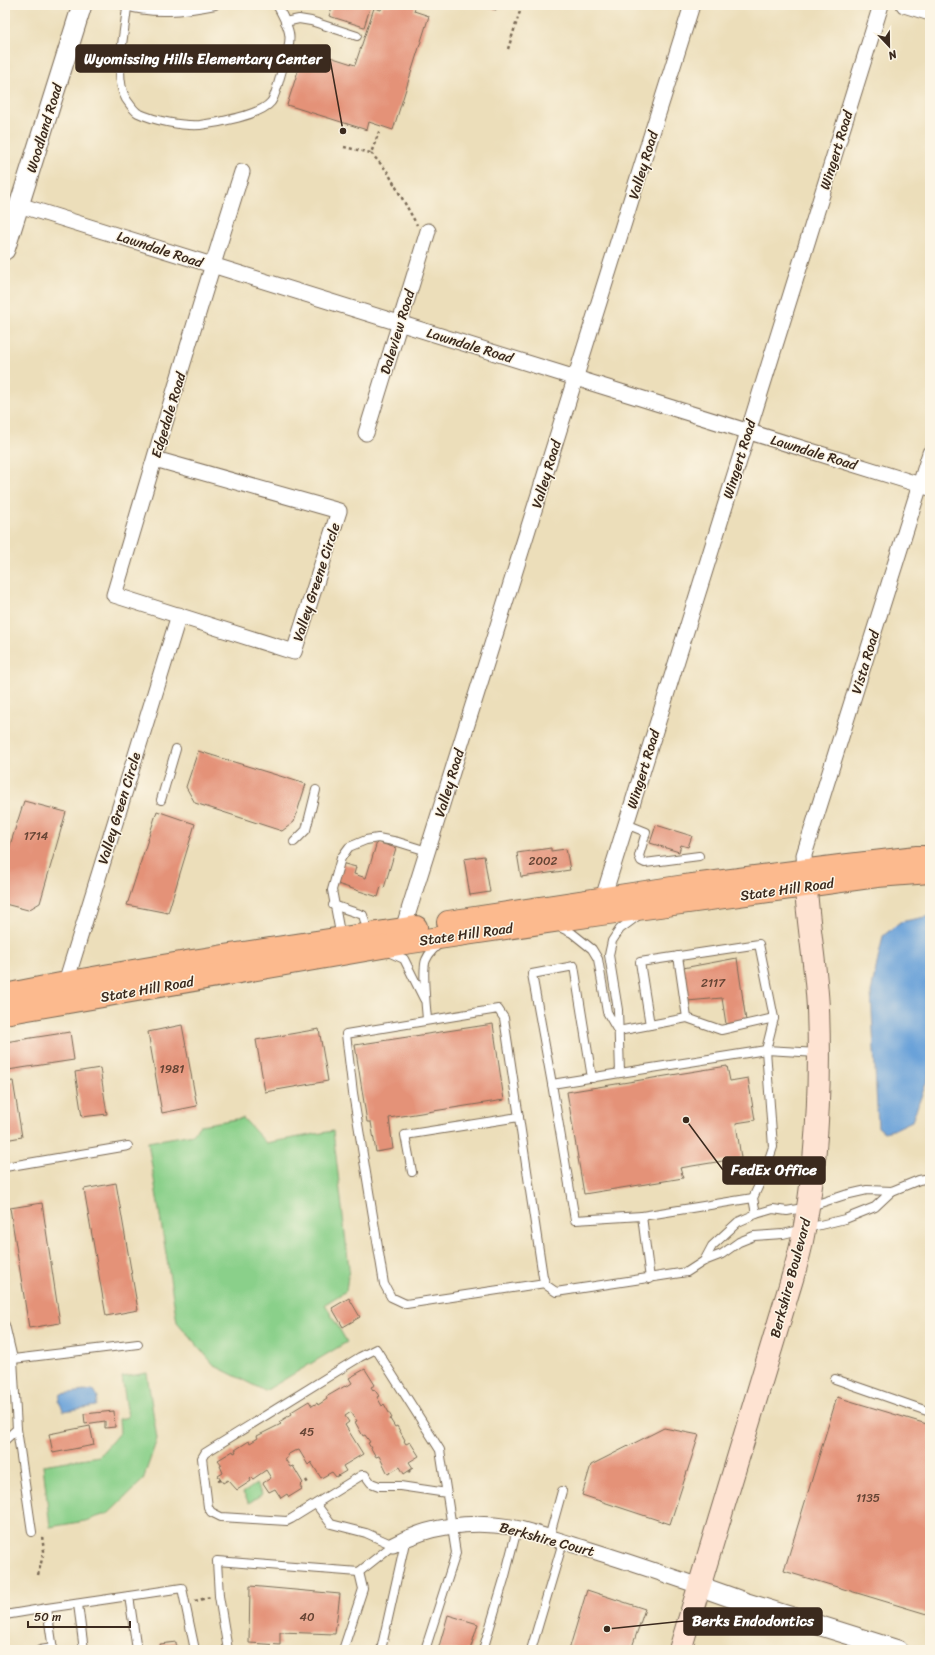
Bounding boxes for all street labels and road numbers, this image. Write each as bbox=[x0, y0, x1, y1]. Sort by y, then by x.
street label: Woodland Road bbox=[19, 79, 70, 176]
street label: Wingert Road bbox=[813, 106, 861, 193]
street label: Valley Road bbox=[621, 126, 666, 202]
street label: Lawndale Road bbox=[113, 224, 208, 276]
street label: Daleview Road bbox=[373, 285, 423, 378]
street label: Lawndale Road bbox=[423, 320, 518, 371]
street label: Edgedale Road bbox=[144, 368, 194, 461]
street label: Wingert Road bbox=[716, 415, 764, 502]
street label: Lawndale Road bbox=[767, 427, 862, 478]
street label: Valley Road bbox=[524, 435, 569, 511]
street label: Valley Greene Circle bbox=[285, 519, 347, 645]
street label: Vista Road bbox=[844, 626, 887, 697]
street label: Wingert Road bbox=[620, 725, 668, 812]
street label: Valley Road bbox=[427, 744, 472, 820]
street label: Valley Green Circle bbox=[91, 749, 148, 867]
street label: State Hill Road bbox=[739, 870, 837, 908]
street label: State Hill Road bbox=[418, 915, 516, 953]
street label: State Hill Road bbox=[99, 969, 197, 1010]
street label: Berkshire Boulevard bbox=[762, 1214, 819, 1341]
street label: Berkshire Court bbox=[497, 1515, 597, 1564]

